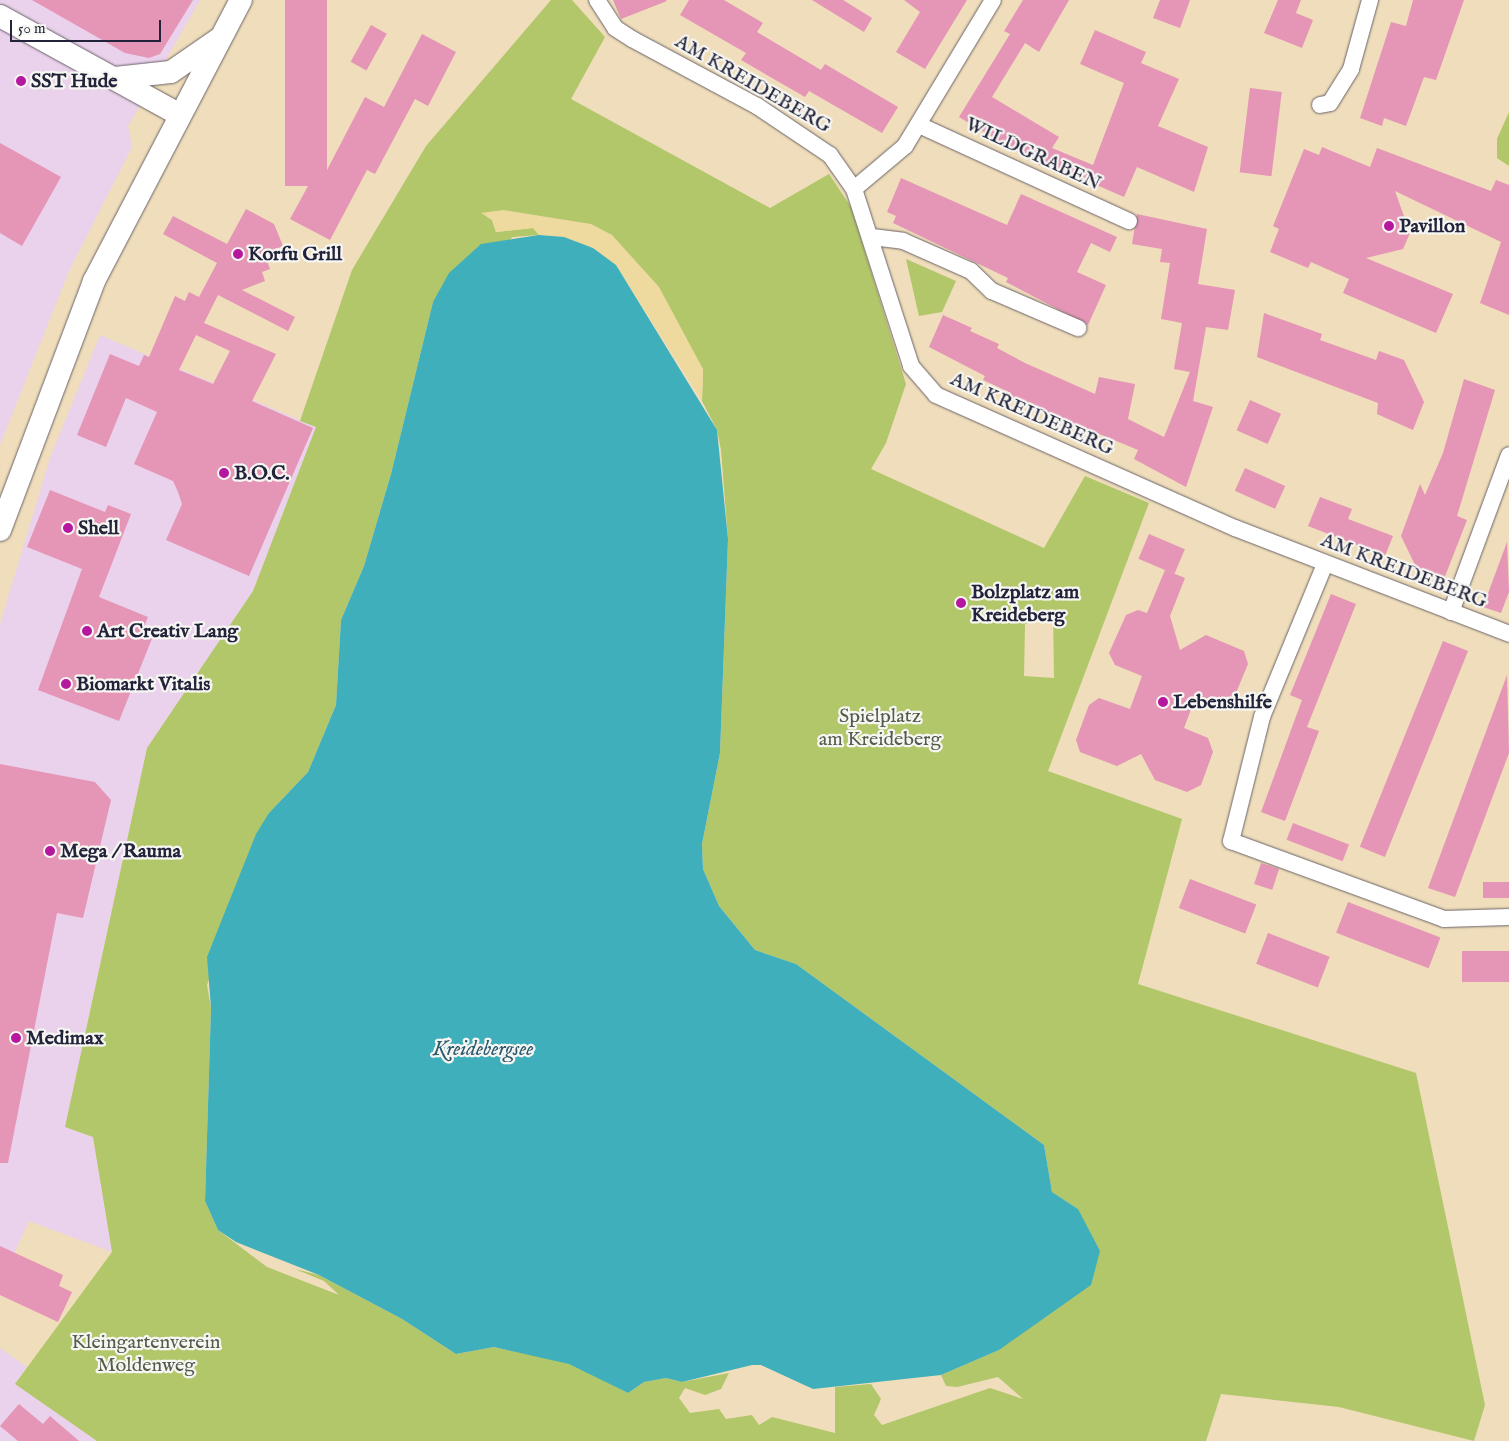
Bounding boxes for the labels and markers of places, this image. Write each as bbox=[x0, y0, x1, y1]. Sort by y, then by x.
place label: SST Hude bbox=[31, 69, 118, 93]
marker: SST Hude bbox=[15, 75, 27, 87]
place label: Pavillon bbox=[1399, 214, 1465, 238]
marker: Pavillon bbox=[1383, 220, 1395, 232]
place label: Korfu Grill bbox=[248, 242, 342, 266]
marker: Korfu Grill bbox=[232, 248, 244, 260]
place label: B.O.C. bbox=[234, 461, 290, 485]
marker: B.O.C. bbox=[218, 467, 230, 479]
place label: Shell bbox=[78, 516, 119, 540]
marker: Shell bbox=[62, 522, 74, 534]
place label: Bolzplatz am Kreideberg bbox=[971, 580, 1079, 627]
marker: Bolzplatz am Kreideberg bbox=[955, 597, 967, 609]
place label: Art Creativ Lang bbox=[97, 619, 238, 643]
marker: Art Creativ Lang bbox=[81, 625, 93, 637]
place label: Biomarkt Vitalis bbox=[76, 672, 210, 696]
marker: Biomarkt Vitalis bbox=[60, 678, 72, 690]
place label: Lebenshilfe bbox=[1173, 690, 1272, 714]
marker: Lebenshilfe bbox=[1157, 696, 1169, 708]
place label: Mega / Rauma bbox=[60, 839, 181, 863]
marker: Mega / Rauma bbox=[44, 845, 56, 857]
place label: Medimax bbox=[26, 1026, 104, 1050]
marker: Medimax bbox=[10, 1032, 22, 1044]

